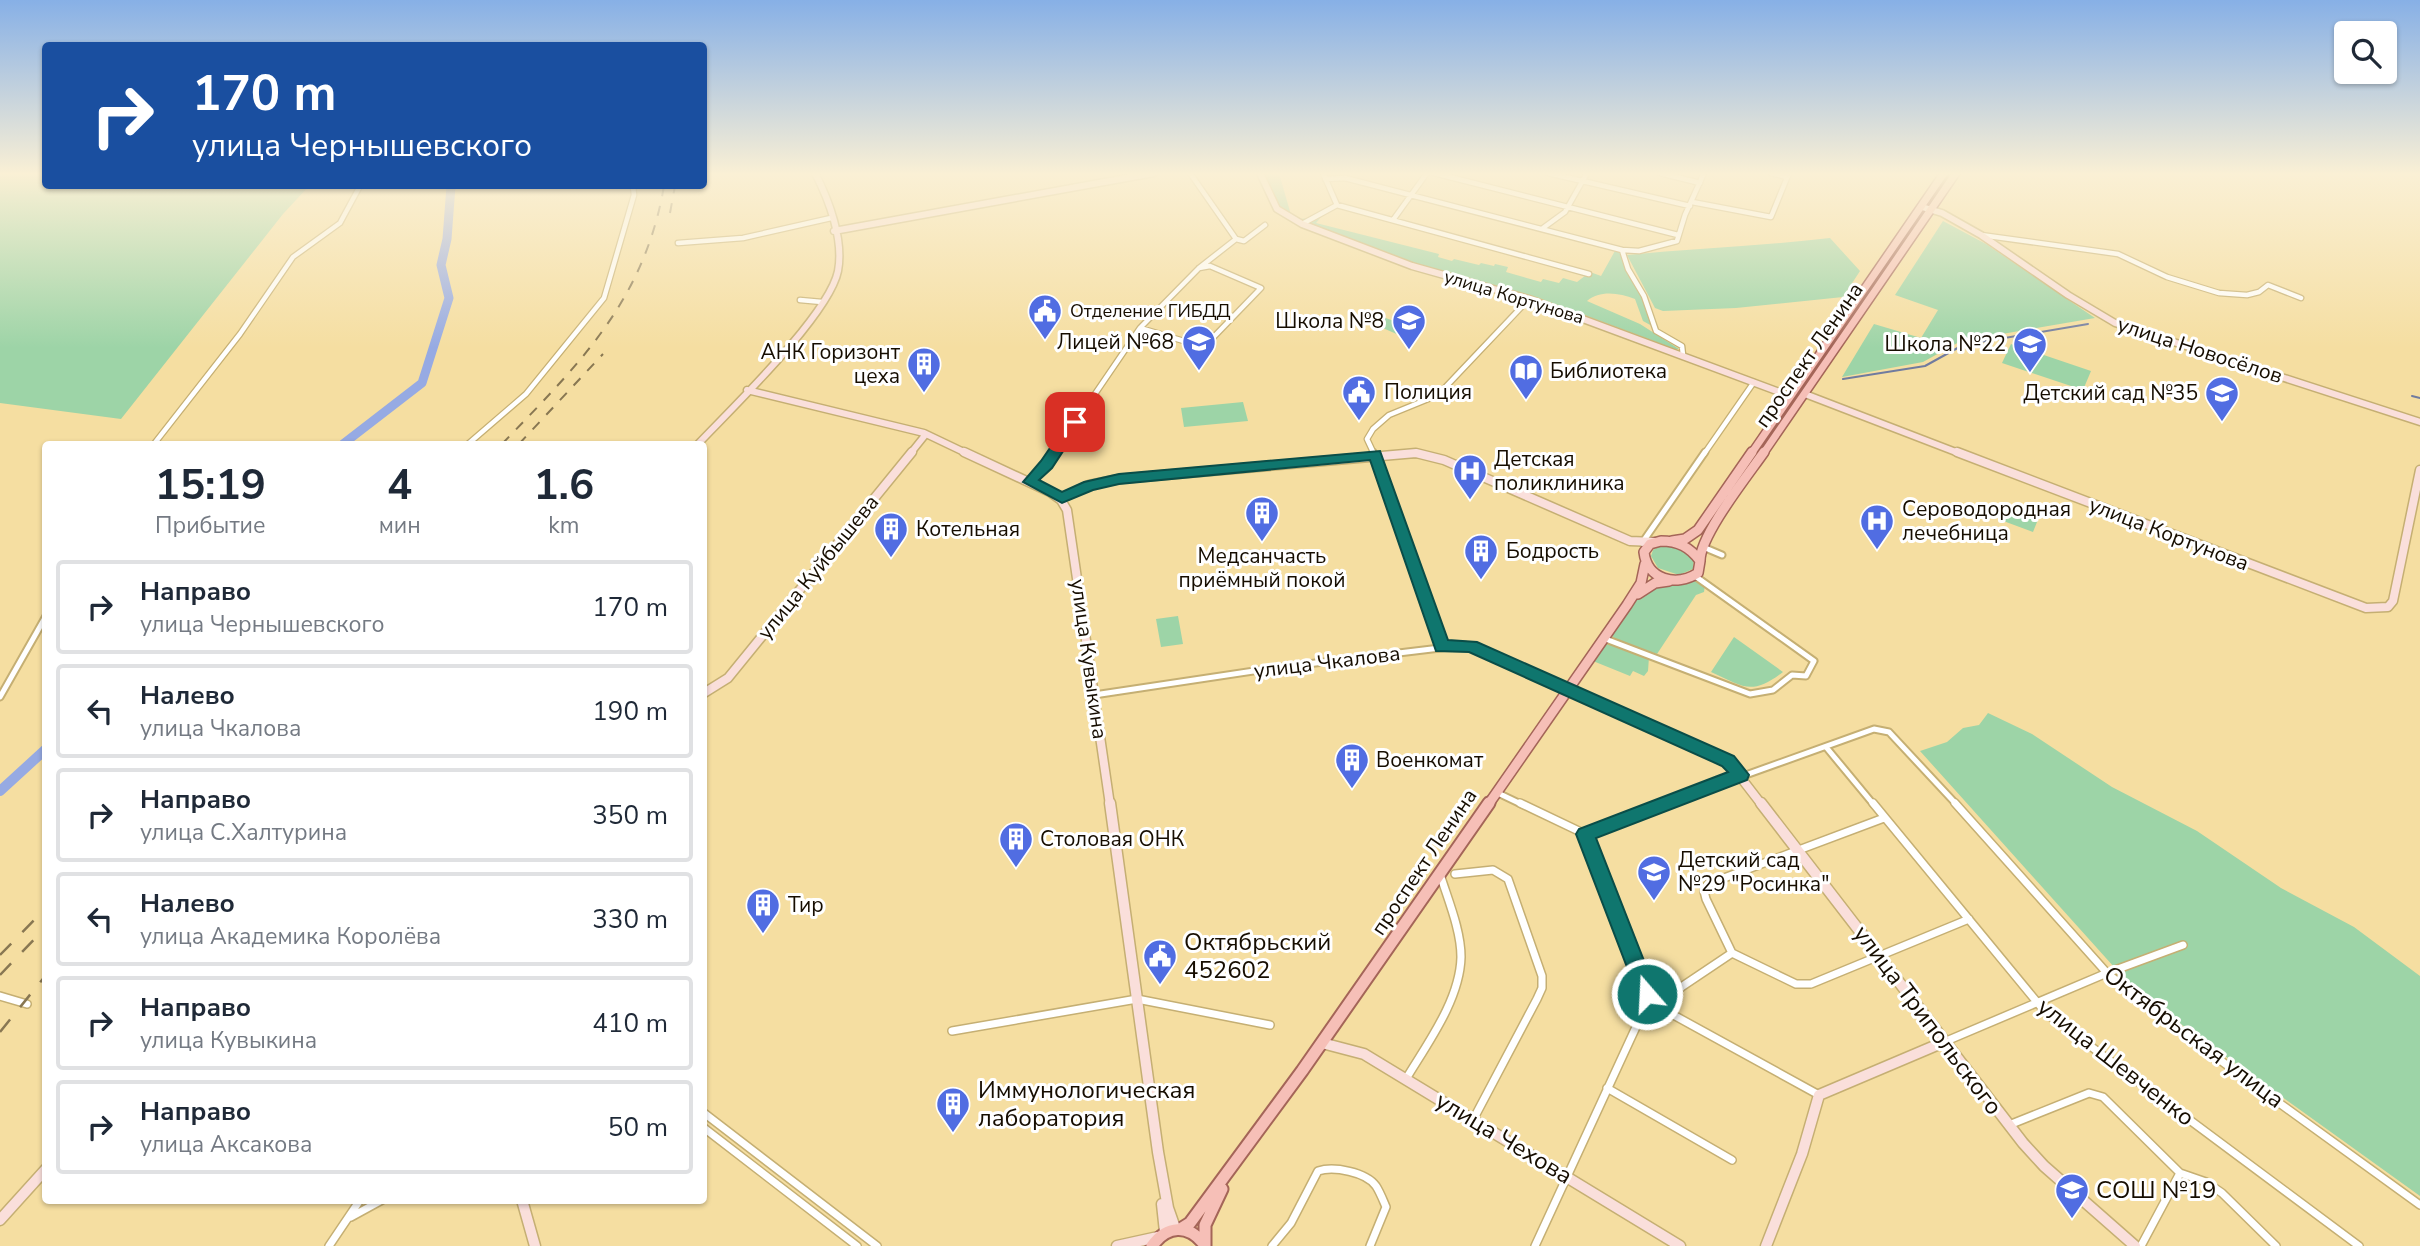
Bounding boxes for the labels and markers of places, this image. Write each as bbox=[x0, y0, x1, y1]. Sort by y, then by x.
public building icon: Отделение ГИБДД bbox=[1026, 292, 1064, 341]
place label: Отделение ГИБДД bbox=[1070, 299, 1230, 323]
school or university icon: Школа №8 bbox=[1390, 302, 1428, 351]
place label: Школа №8 bbox=[1275, 307, 1384, 335]
school or university icon: Лицей №68 bbox=[1180, 323, 1218, 372]
school or university icon: Школа №22 bbox=[2011, 325, 2049, 374]
place label: Лицей №68 bbox=[1057, 328, 1174, 356]
place label: Школа №22 bbox=[1885, 330, 2006, 358]
place label: АНК Горизонт цеха bbox=[760, 338, 901, 390]
building icon: АНК Горизонт цеха bbox=[905, 345, 943, 394]
library icon: Библиотека bbox=[1507, 352, 1545, 401]
place label: Библиотека bbox=[1550, 357, 1667, 385]
public building icon: Полиция bbox=[1340, 373, 1378, 422]
school or university icon: Детский сад №35 bbox=[2203, 374, 2241, 423]
place label: Полиция bbox=[1384, 378, 1472, 406]
place label: Детский сад №35 bbox=[2023, 379, 2198, 407]
pin bbox=[1045, 392, 1105, 452]
place label: Детская поликлиника bbox=[1494, 445, 1625, 497]
hospital icon: Детская поликлиника bbox=[1451, 452, 1489, 501]
building icon: Медсанчасть приёмный покой bbox=[1243, 494, 1281, 543]
place label: Сероводородная лечебница bbox=[1902, 495, 2071, 547]
hospital icon: Сероводородная лечебница bbox=[1858, 502, 1896, 551]
building icon: Котельная bbox=[872, 510, 910, 559]
place label: Котельная bbox=[916, 515, 1020, 543]
building icon: Бодрость bbox=[1462, 532, 1500, 581]
place label: Бодрость bbox=[1506, 537, 1599, 565]
place label: Медсанчасть приёмный покой bbox=[1179, 542, 1345, 594]
building icon: Военкомат bbox=[1333, 741, 1371, 790]
place label: Военкомат bbox=[1376, 746, 1484, 774]
building icon: Столовая ОНК bbox=[997, 820, 1035, 869]
place label: Столовая ОНК bbox=[1040, 825, 1185, 853]
place label: Детский сад №29 "Росинка" bbox=[1678, 846, 1829, 898]
school or university icon: Детский сад №29 "Росинка" bbox=[1635, 853, 1673, 902]
building icon: Тир bbox=[744, 886, 782, 935]
place label: Тир bbox=[788, 891, 824, 919]
place label: Октябрьский 452602 bbox=[1184, 926, 1331, 986]
public building icon: Октябрьский 452602 bbox=[1141, 937, 1179, 986]
place label: Иммунологическая лаборатория bbox=[978, 1074, 1195, 1134]
building icon: Иммунологическая лаборатория bbox=[934, 1085, 972, 1134]
school or university icon: СОШ №19 bbox=[2053, 1171, 2091, 1220]
place label: СОШ №19 bbox=[2096, 1174, 2216, 1206]

